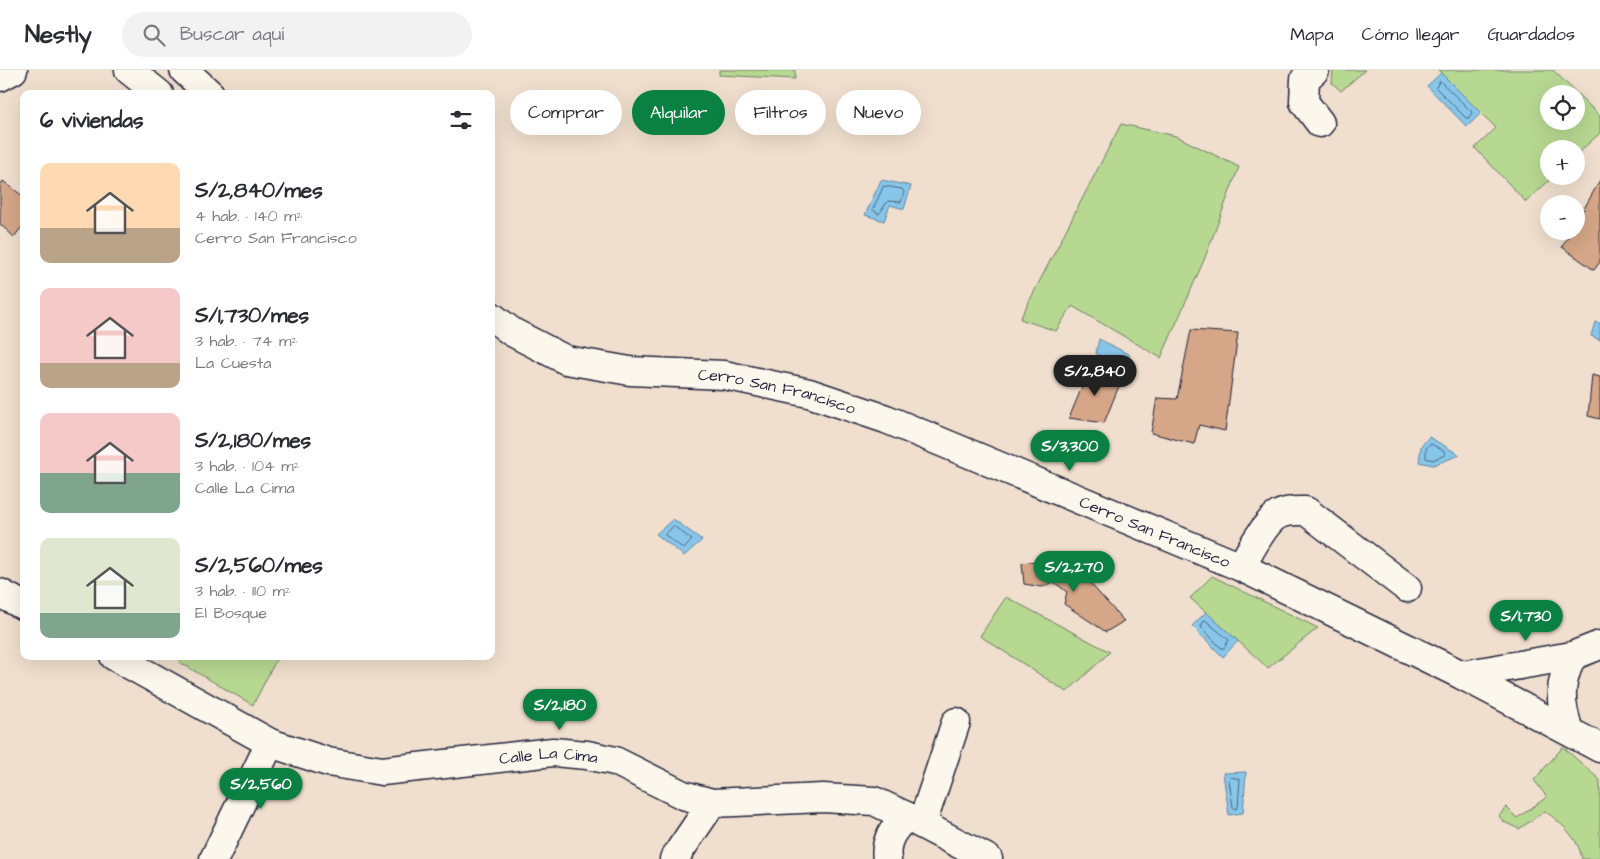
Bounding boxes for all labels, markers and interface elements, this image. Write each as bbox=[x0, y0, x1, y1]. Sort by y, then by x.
search box bbox=[122, 12, 472, 57]
text: Nestly bbox=[25, 18, 92, 52]
icon: search bbox=[140, 21, 168, 49]
text: Buscar aquí bbox=[180, 21, 284, 48]
text: Mapa bbox=[1290, 22, 1334, 47]
text: Cómo llegar bbox=[1362, 22, 1460, 47]
text: Guardados bbox=[1488, 22, 1575, 47]
map controls bbox=[1540, 85, 1585, 240]
button: locate bbox=[1540, 85, 1585, 130]
chip: Comprar bbox=[510, 90, 622, 135]
chip: Alquilar bbox=[632, 90, 725, 135]
chip: Filtros bbox=[735, 90, 826, 135]
chip: Nuevo bbox=[836, 90, 921, 135]
text: 6 viviendas bbox=[40, 106, 144, 135]
icon: filters bbox=[447, 106, 475, 134]
button: + bbox=[1540, 140, 1585, 185]
text: S/2,840/mes bbox=[195, 176, 323, 205]
icon: home bbox=[80, 183, 140, 243]
button: − bbox=[1540, 195, 1585, 240]
text: 4 hab. · 140 m² bbox=[195, 205, 303, 227]
text: Cerro San Francisco bbox=[195, 227, 357, 249]
text: S/1,730/mes bbox=[195, 301, 309, 330]
icon: home bbox=[80, 308, 140, 368]
text: 3 hab. · 74 m² bbox=[195, 330, 298, 352]
text: La Cuesta bbox=[195, 352, 271, 374]
pin: S/2,840 bbox=[1049, 354, 1141, 397]
text: S/2,840 bbox=[1065, 360, 1125, 382]
street label: Cerro San Francisco bbox=[697, 364, 858, 420]
text: S/2,180/mes bbox=[195, 426, 311, 455]
pin: S/3,300 bbox=[1024, 430, 1116, 472]
icon: home bbox=[80, 433, 140, 493]
text: S/3,300 bbox=[1042, 435, 1098, 457]
text: 3 hab. · 104 m² bbox=[195, 455, 300, 477]
text: Calle La Cima bbox=[195, 477, 295, 499]
street label: Cerro San Francisco bbox=[1076, 491, 1234, 573]
pin: S/2,270 bbox=[1028, 550, 1120, 593]
text: S/2,560/mes bbox=[195, 551, 323, 580]
text: S/2,270 bbox=[1045, 556, 1103, 578]
icon: home bbox=[80, 558, 140, 618]
text: 3 hab. · 110 m² bbox=[195, 580, 291, 602]
pin: S/1,730 bbox=[1480, 600, 1572, 642]
text: El Bosque bbox=[195, 602, 267, 624]
text: S/1,730 bbox=[1501, 605, 1551, 627]
pin: S/2,180 bbox=[514, 688, 606, 731]
text: S/2,180 bbox=[534, 694, 586, 716]
street label: Calle La Cima bbox=[498, 742, 600, 770]
pin: S/2,560 bbox=[215, 768, 307, 810]
text: S/2,560 bbox=[230, 773, 292, 795]

